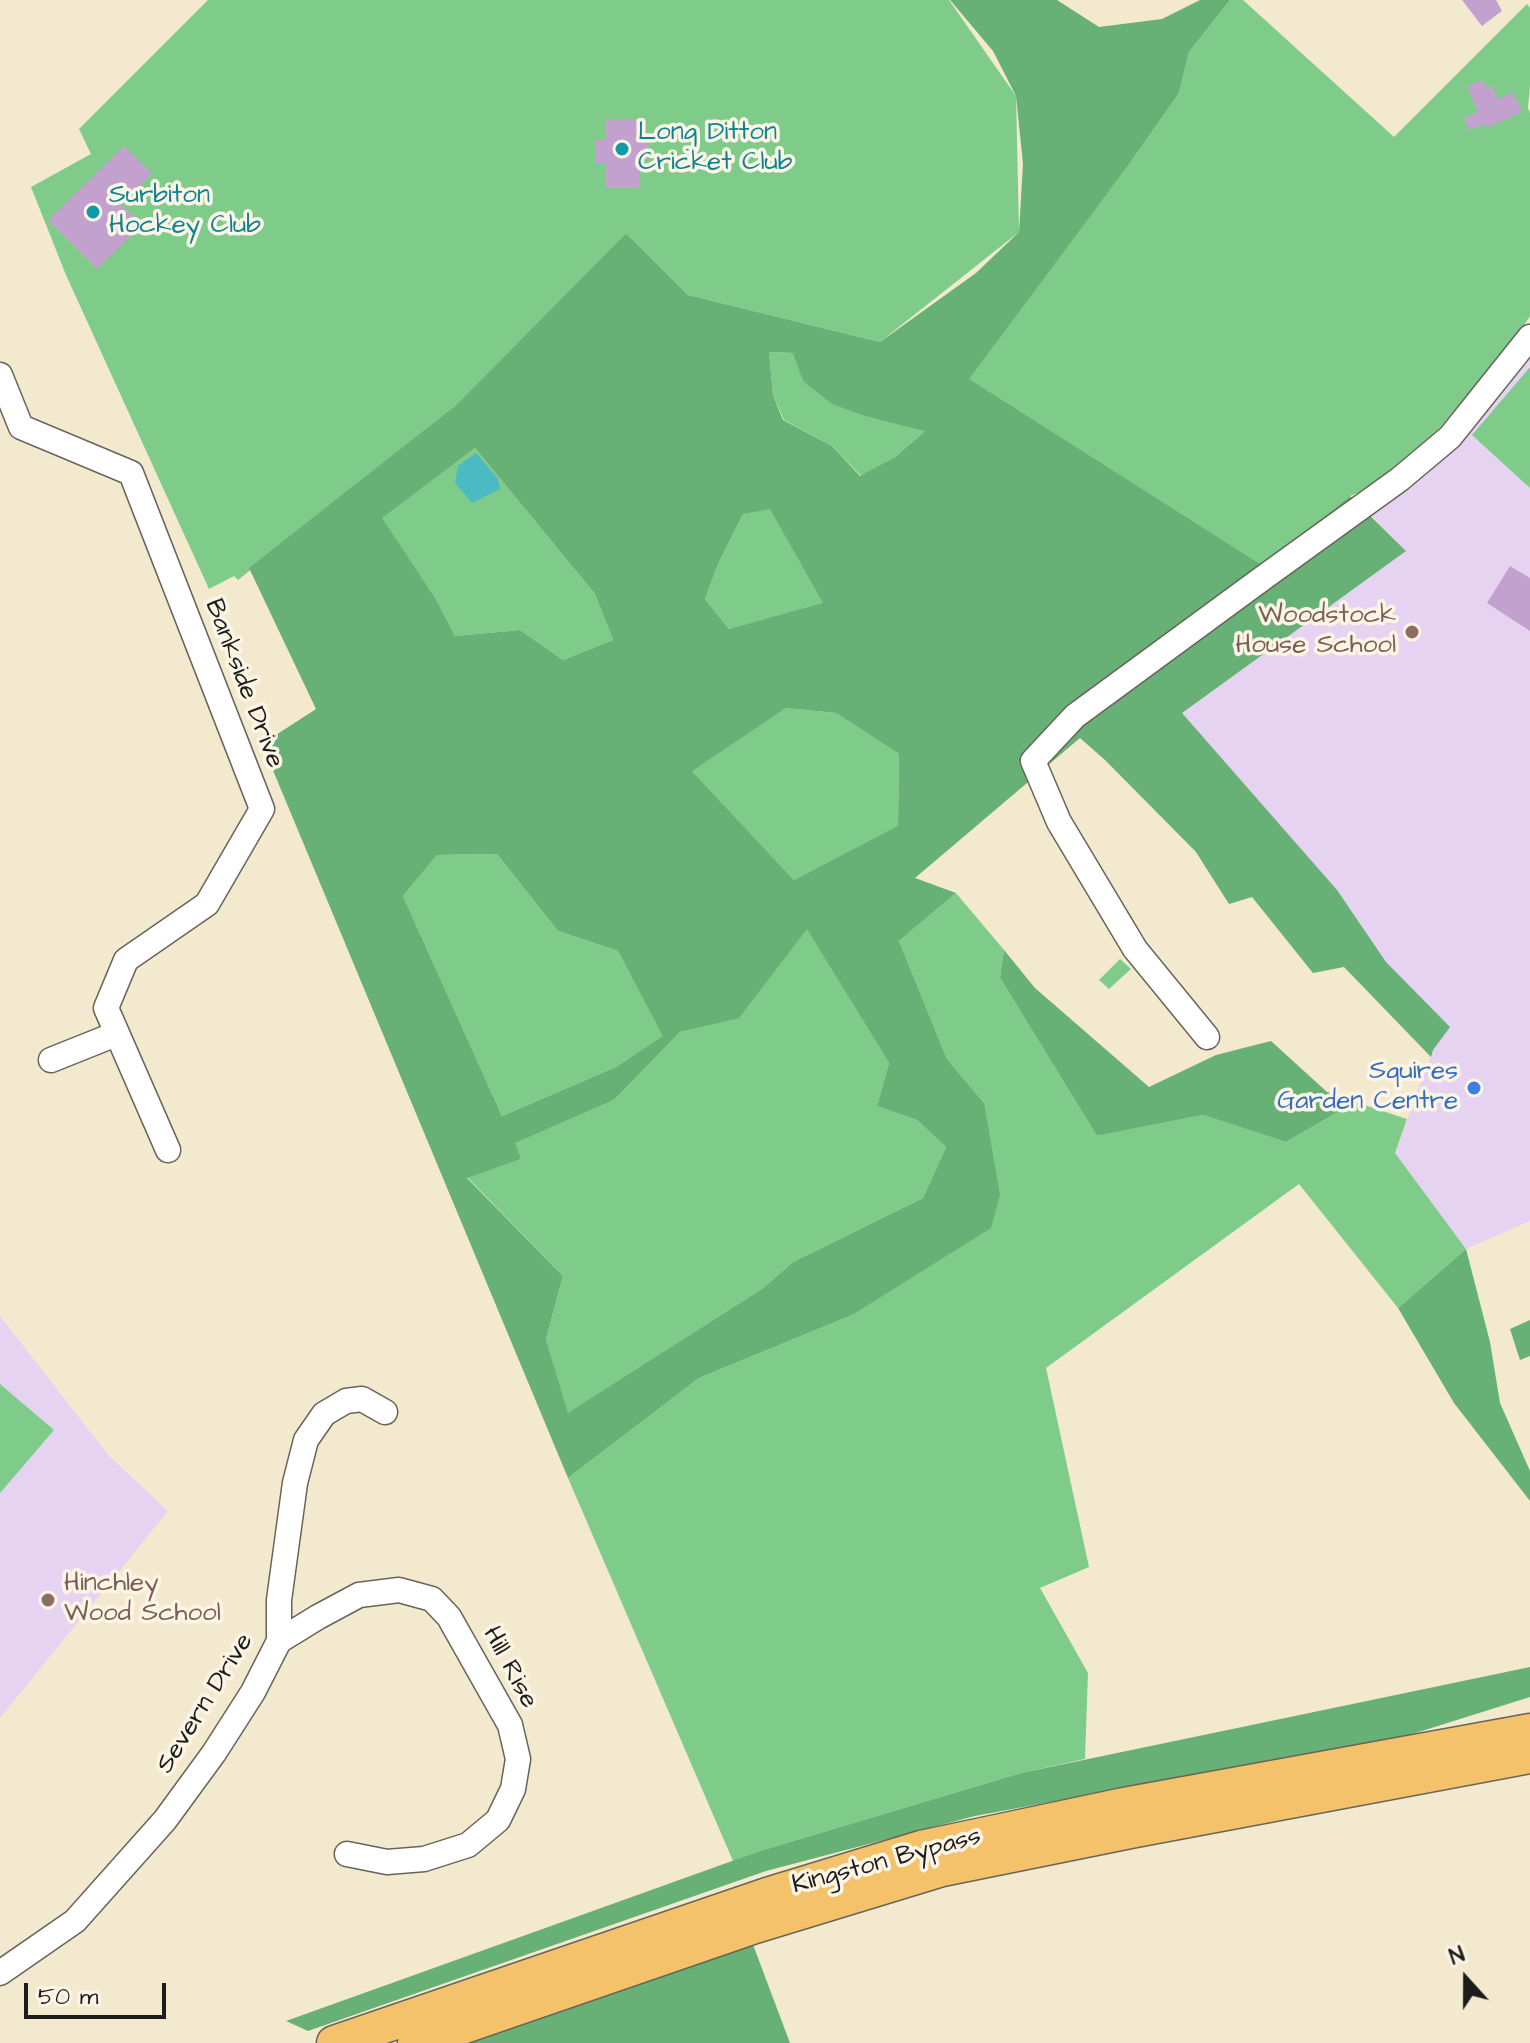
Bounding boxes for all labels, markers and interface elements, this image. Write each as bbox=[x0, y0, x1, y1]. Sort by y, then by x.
place label: Long Ditton Cricket Club bbox=[638, 118, 792, 180]
marker: Long Ditton Cricket Club bbox=[613, 140, 631, 158]
place label: Surbiton Hockey Club bbox=[109, 181, 261, 242]
marker: Surbiton Hockey Club bbox=[84, 203, 102, 221]
street label: Bankside Drive bbox=[197, 595, 289, 773]
place label: Woodstock House School bbox=[1236, 601, 1396, 662]
marker: Woodstock House School bbox=[1403, 623, 1421, 641]
place label: Squires Garden Centre bbox=[1277, 1057, 1458, 1118]
marker: Squires Garden Centre bbox=[1465, 1079, 1483, 1097]
place label: Hinchley Wood School bbox=[64, 1569, 221, 1630]
marker: Hinchley Wood School bbox=[39, 1591, 57, 1609]
street label: Hill Rise bbox=[475, 1622, 543, 1714]
street label: Severn Drive bbox=[151, 1628, 261, 1780]
street label: Kingston Bypass bbox=[789, 1822, 985, 1902]
north arrow bbox=[1426, 1939, 1506, 2019]
text: N bbox=[1445, 1939, 1469, 1973]
scale bar bbox=[28, 1967, 170, 2017]
text: 50 m bbox=[38, 1980, 98, 2014]

